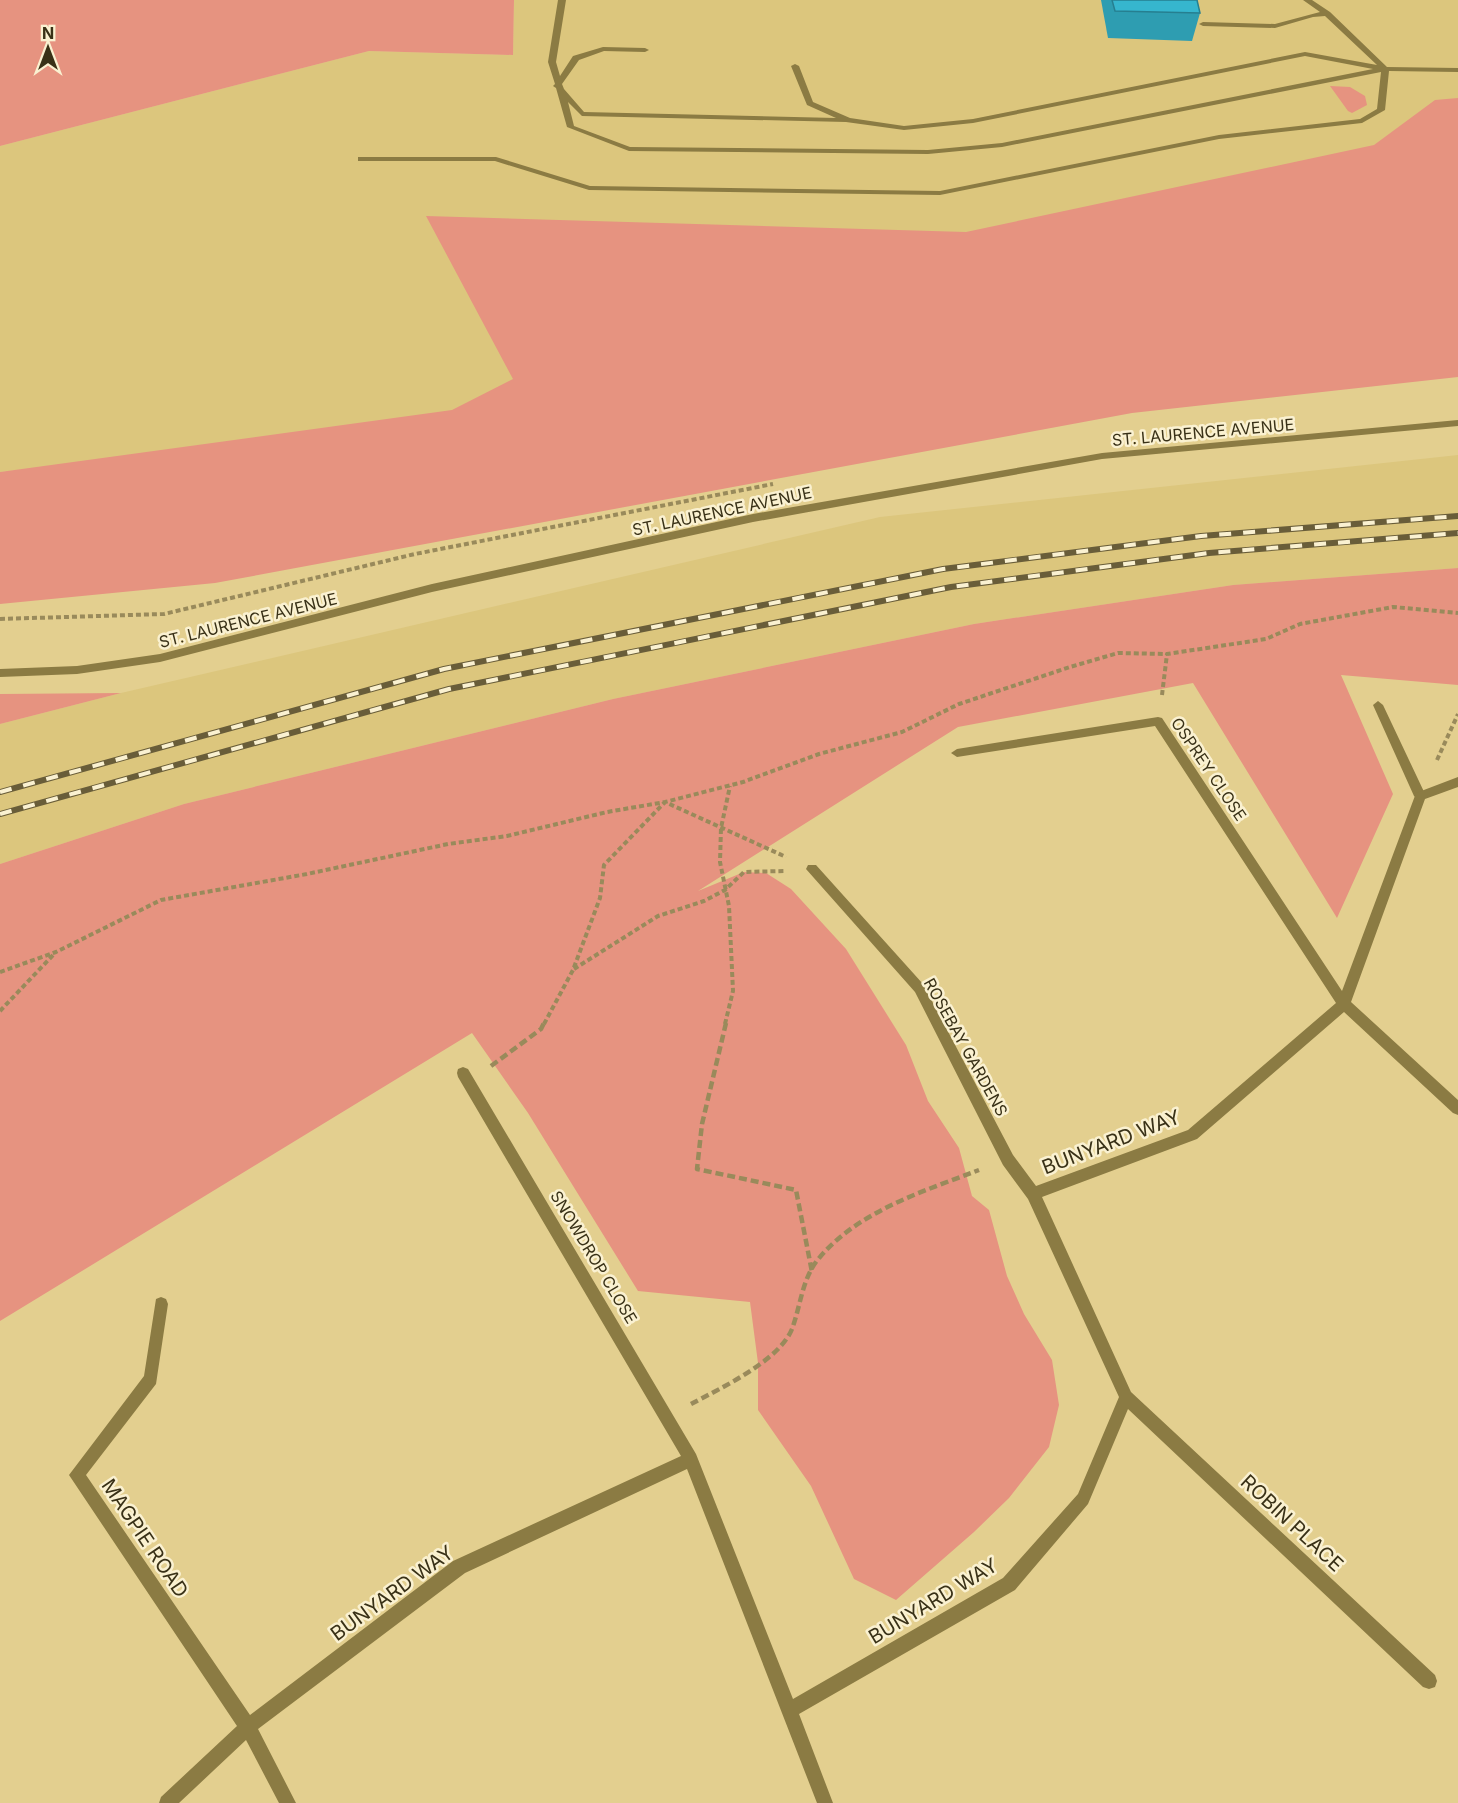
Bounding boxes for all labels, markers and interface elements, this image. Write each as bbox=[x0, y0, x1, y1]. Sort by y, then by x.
north arrow bbox=[18, 18, 78, 78]
text: N bbox=[42, 23, 54, 43]
street label: ST. LAURENCE AVENUE bbox=[1111, 414, 1295, 450]
street label: ST. LAURENCE AVENUE bbox=[631, 482, 813, 540]
street label: ST. LAURENCE AVENUE bbox=[157, 588, 339, 652]
street label: OSPREY CLOSE bbox=[1167, 714, 1251, 824]
street label: ROSEBAY GARDENS bbox=[920, 975, 1012, 1119]
street label: BUNYARD WAY bbox=[1038, 1104, 1184, 1179]
street label: SNOWDROP CLOSE bbox=[546, 1187, 642, 1327]
street label: ROBIN PLACE bbox=[1236, 1469, 1348, 1577]
street label: MAGPIE ROAD bbox=[97, 1474, 193, 1602]
street label: BUNYARD WAY bbox=[326, 1540, 459, 1646]
street label: BUNYARD WAY bbox=[864, 1553, 1002, 1649]

